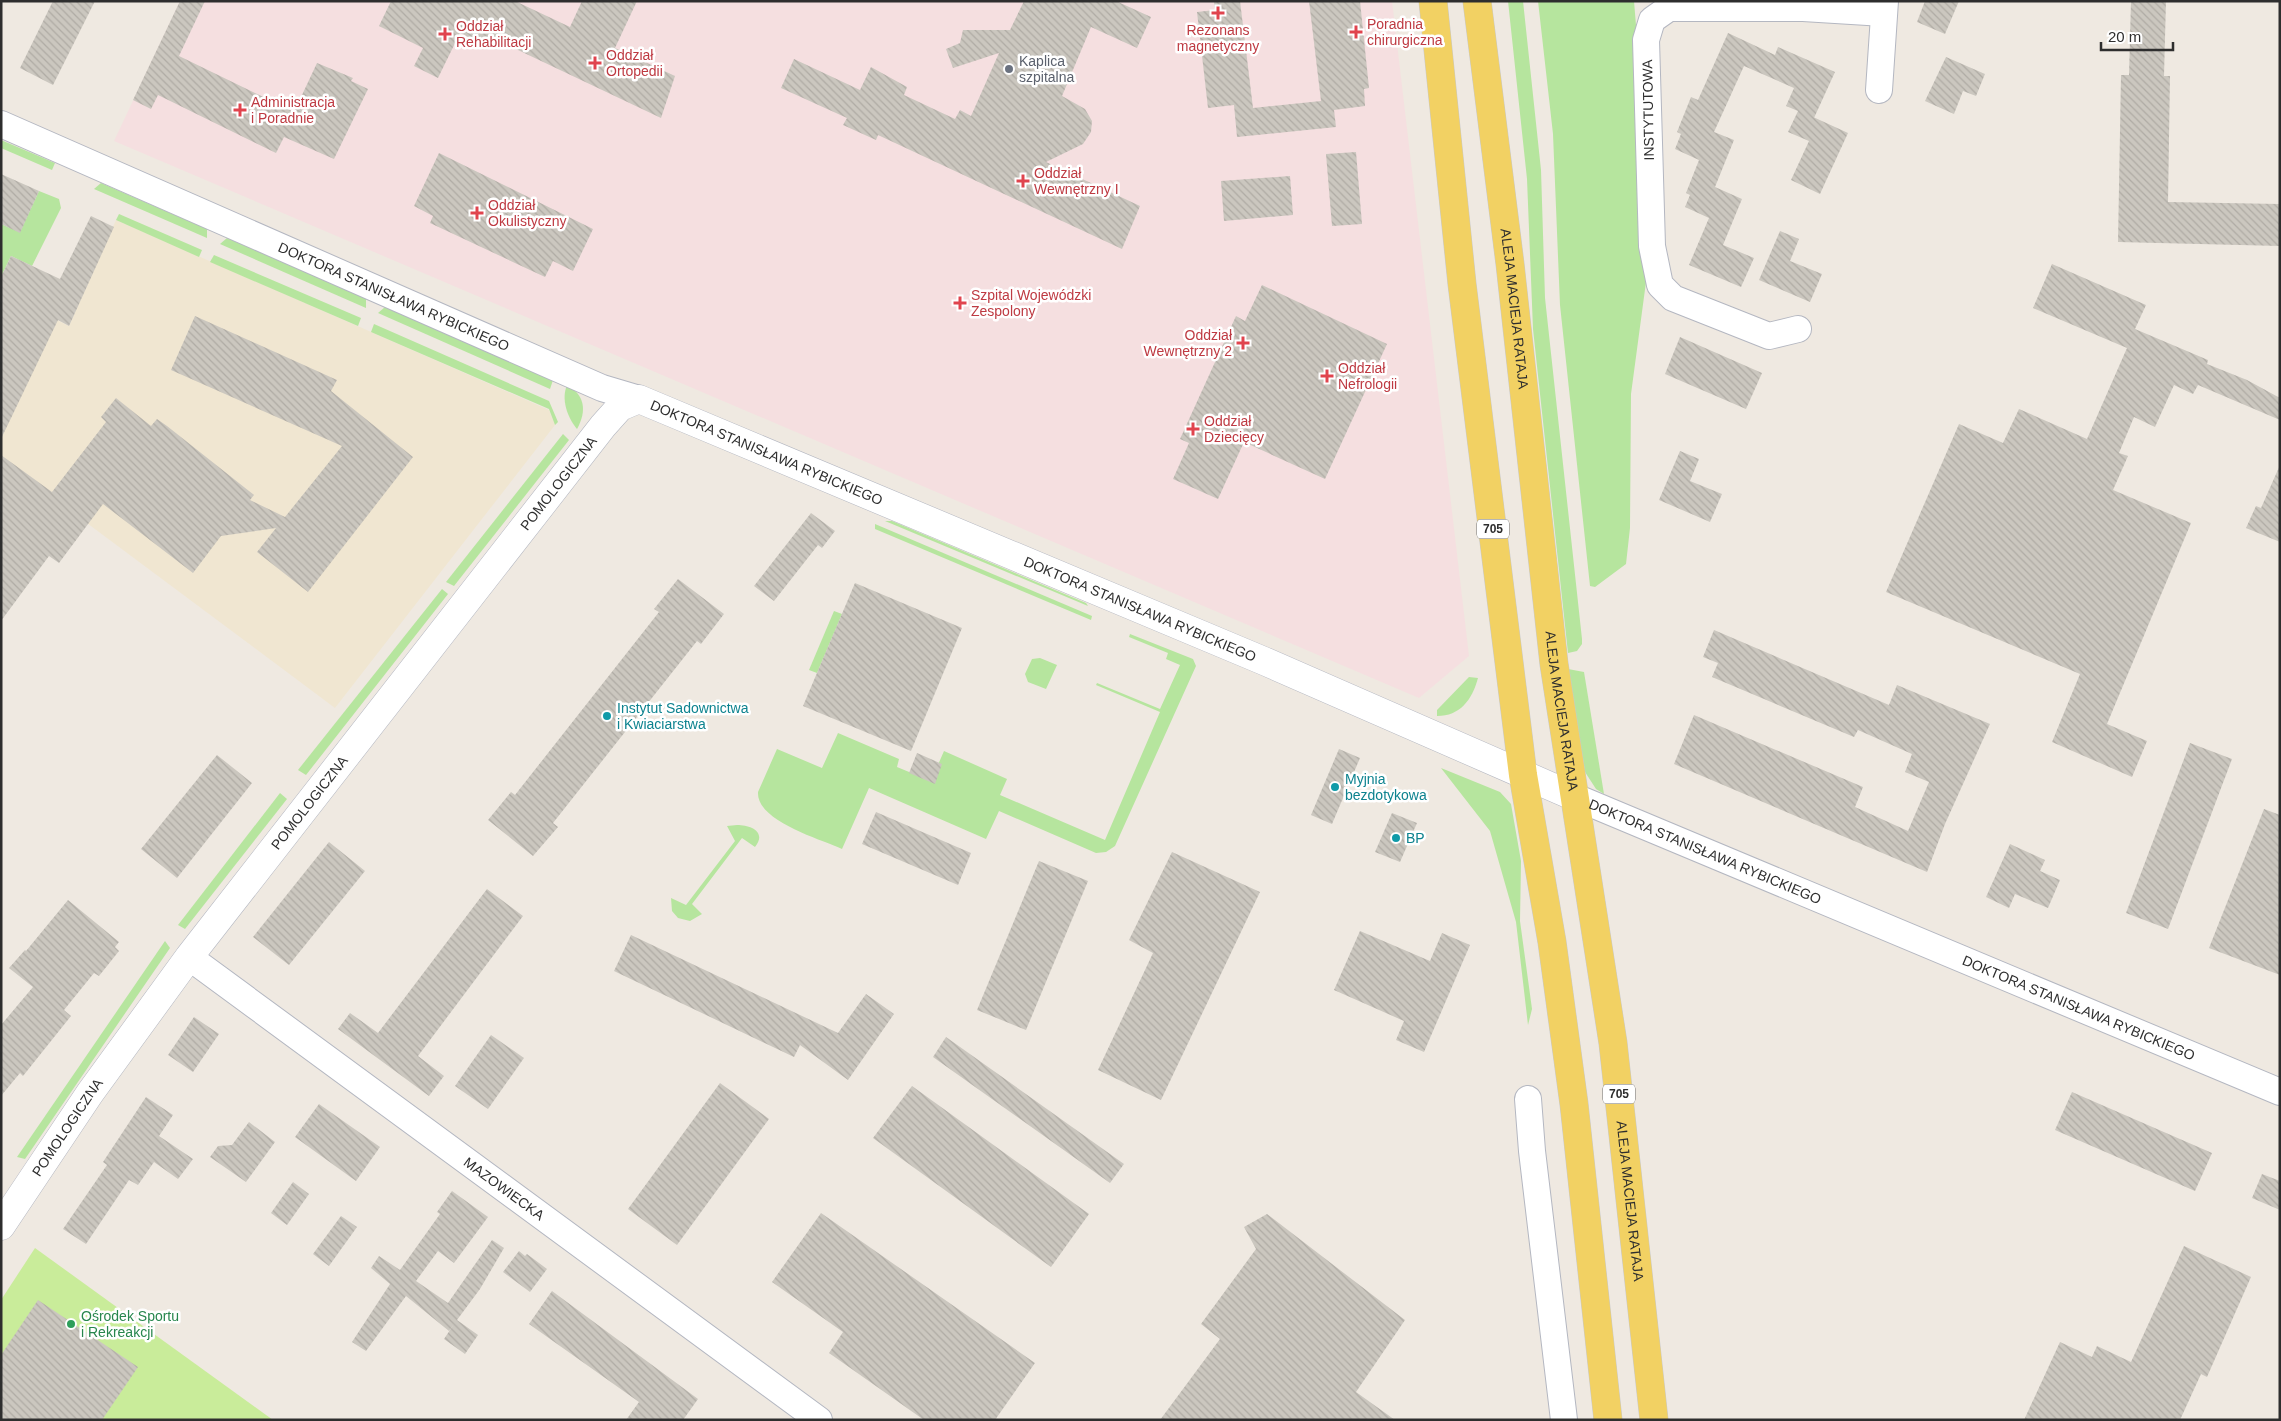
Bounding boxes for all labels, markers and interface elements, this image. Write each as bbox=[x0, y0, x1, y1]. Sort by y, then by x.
marker: Rezonans magnetyczny bbox=[1211, 6, 1225, 20]
place label: Poradnia chirurgiczna bbox=[1367, 16, 1443, 48]
place label: Oddział Rehabilitacji bbox=[456, 18, 531, 50]
scale bar bbox=[2101, 20, 2174, 52]
place label: Rezonans magnetyczny bbox=[1177, 22, 1259, 54]
marker: Poradnia chirurgiczna bbox=[1349, 25, 1363, 39]
marker: Oddział Rehabilitacji bbox=[438, 27, 452, 41]
text: 20 m bbox=[2108, 28, 2141, 45]
place label: Oddział Ortopedii bbox=[606, 47, 663, 79]
place label: Kaplica szpitalna bbox=[1019, 53, 1074, 85]
marker: Oddział Ortopedii bbox=[588, 56, 602, 70]
street label: INSTYTUTOWA bbox=[1639, 59, 1657, 161]
marker: Kaplica szpitalna bbox=[1003, 63, 1015, 75]
place label: Administracja i Poradnie bbox=[251, 94, 335, 126]
marker: Administracja i Poradnie bbox=[233, 103, 247, 117]
place label: Oddział Wewnętrzny I bbox=[1034, 165, 1119, 197]
marker: Oddział Wewnętrzny I bbox=[1016, 174, 1030, 188]
place label: Oddział Okulistyczny bbox=[488, 197, 567, 229]
marker: Oddział Okulistyczny bbox=[470, 206, 484, 220]
street label: ALEJA MACIEJA RATAJA bbox=[1498, 228, 1532, 390]
street label: DOKTORA STANISŁAWA RYBICKIEGO bbox=[276, 239, 512, 354]
place label: Szpital Wojewódzki Zespolony bbox=[971, 287, 1091, 319]
marker: Szpital Wojewódzki Zespolony bbox=[953, 296, 967, 310]
place label: Oddział Wewnętrzny 2 bbox=[1144, 327, 1233, 359]
marker: Oddział Wewnętrzny 2 bbox=[1236, 336, 1250, 350]
place label: Oddział Nefrologii bbox=[1338, 360, 1397, 392]
marker: Oddział Nefrologii bbox=[1320, 369, 1334, 383]
street label: DOKTORA STANISŁAWA RYBICKIEGO bbox=[648, 397, 885, 508]
place label: Oddział Dziecięcy bbox=[1204, 413, 1264, 445]
marker: Oddział Dziecięcy bbox=[1186, 422, 1200, 436]
street label: POMOLOGICZNA bbox=[517, 433, 600, 533]
road number: 705 bbox=[1477, 520, 1509, 538]
street label: DOKTORA STANISŁAWA RYBICKIEGO bbox=[1022, 553, 1259, 665]
street label: ALEJA MACIEJA RATAJA bbox=[1542, 630, 1582, 793]
place label: Instytut Sadownictwa i Kwiaciarstwa bbox=[617, 700, 749, 732]
marker: Instytut Sadownictwa i Kwiaciarstwa bbox=[601, 710, 613, 722]
street label: POMOLOGICZNA bbox=[268, 752, 351, 853]
place label: Myjnia bezdotykowa bbox=[1345, 771, 1427, 803]
marker: Myjnia bezdotykowa bbox=[1329, 781, 1341, 793]
street label: DOKTORA STANISŁAWA RYBICKIEGO bbox=[1586, 796, 1824, 907]
place label: BP bbox=[1406, 830, 1425, 846]
marker: BP bbox=[1390, 832, 1402, 844]
street label: DOKTORA STANISŁAWA RYBICKIEGO bbox=[1960, 952, 2197, 1064]
street label: POMOLOGICZNA bbox=[29, 1075, 106, 1179]
road number: 705 bbox=[1603, 1084, 1635, 1104]
street label: ALEJA MACIEJA RATAJA bbox=[1614, 1120, 1647, 1283]
street label: MAZOWIECKA bbox=[461, 1154, 548, 1224]
place label: Ośrodek Sportu i Rekreakcji bbox=[81, 1308, 179, 1340]
marker: Ośrodek Sportu i Rekreakcji bbox=[65, 1318, 77, 1330]

